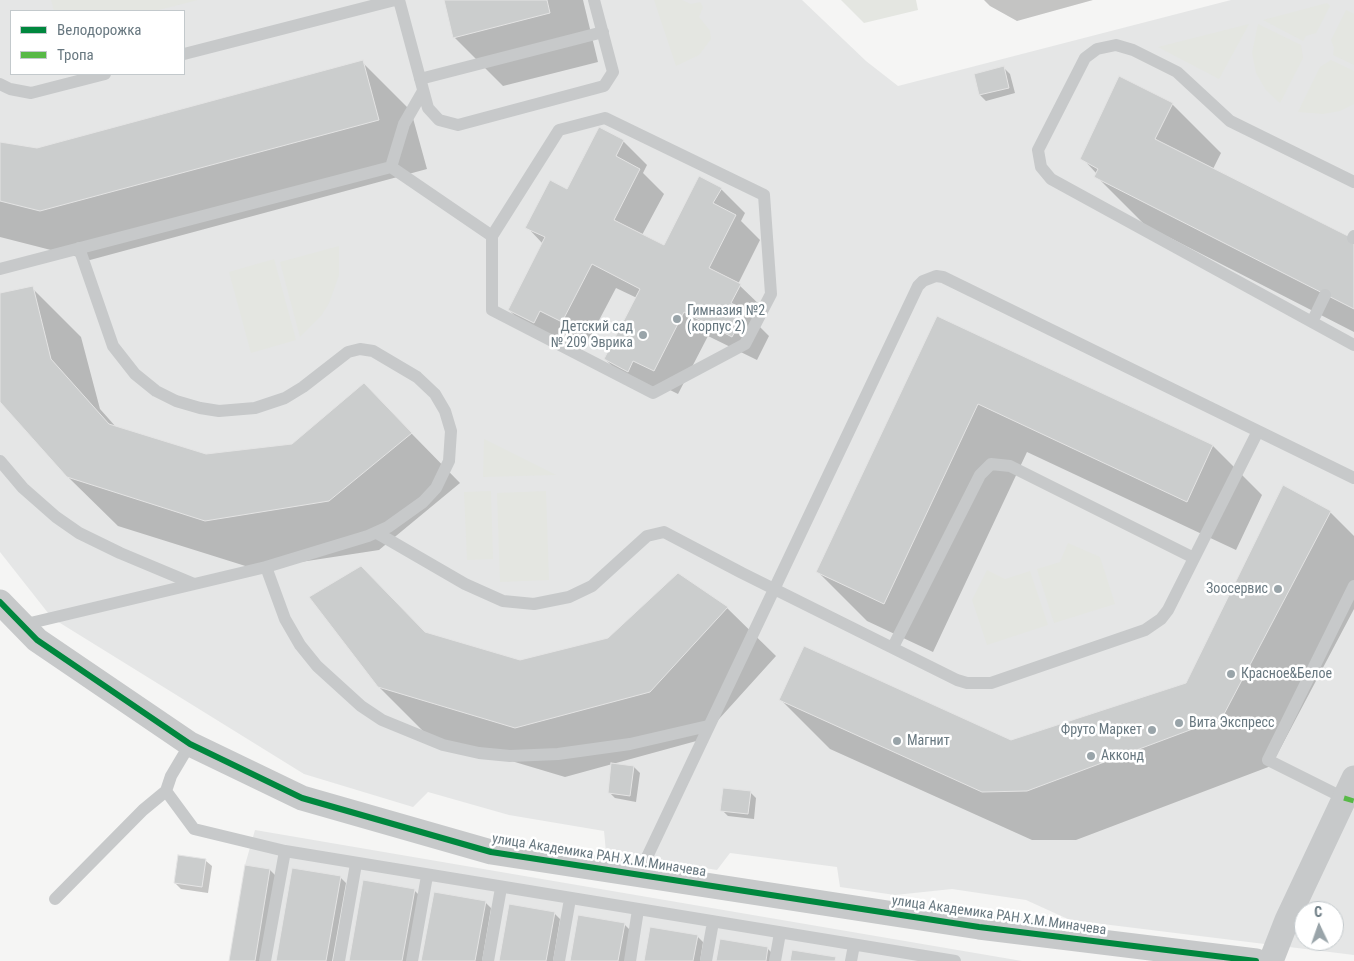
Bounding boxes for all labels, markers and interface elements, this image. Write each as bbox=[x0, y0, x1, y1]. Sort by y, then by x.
legend bbox=[10, 10, 185, 75]
text: Велодорожка bbox=[57, 21, 142, 39]
text: Тропа bbox=[57, 46, 94, 64]
place label: Гимназия №2 (корпус 2) bbox=[687, 303, 765, 336]
marker: Гимназия №2 (корпус 2) bbox=[671, 313, 683, 325]
place label: Детский сад № 209 Эврика bbox=[551, 319, 633, 352]
marker: Детский сад № 209 Эврика bbox=[637, 329, 649, 341]
place label: Зоосервис bbox=[1206, 581, 1268, 597]
marker: Зоосервис bbox=[1272, 583, 1284, 595]
place label: Красное&Белое bbox=[1241, 666, 1332, 682]
marker: Красное&Белое bbox=[1225, 668, 1237, 680]
place label: Вита Экспресс bbox=[1189, 715, 1274, 731]
marker: Вита Экспресс bbox=[1173, 717, 1185, 729]
place label: Фруто Маркет bbox=[1061, 722, 1142, 738]
marker: Фруто Маркет bbox=[1146, 724, 1158, 736]
place label: Магнит bbox=[907, 733, 950, 749]
marker: Магнит bbox=[891, 735, 903, 747]
place label: Акконд bbox=[1101, 748, 1144, 764]
marker: Акконд bbox=[1085, 750, 1097, 762]
street label: улица Академика РАН Х.М.Миначева bbox=[491, 831, 707, 881]
street label: улица Академика РАН Х.М.Миначева bbox=[891, 893, 1107, 939]
north arrow bbox=[1294, 901, 1344, 951]
text: С bbox=[1314, 904, 1323, 920]

